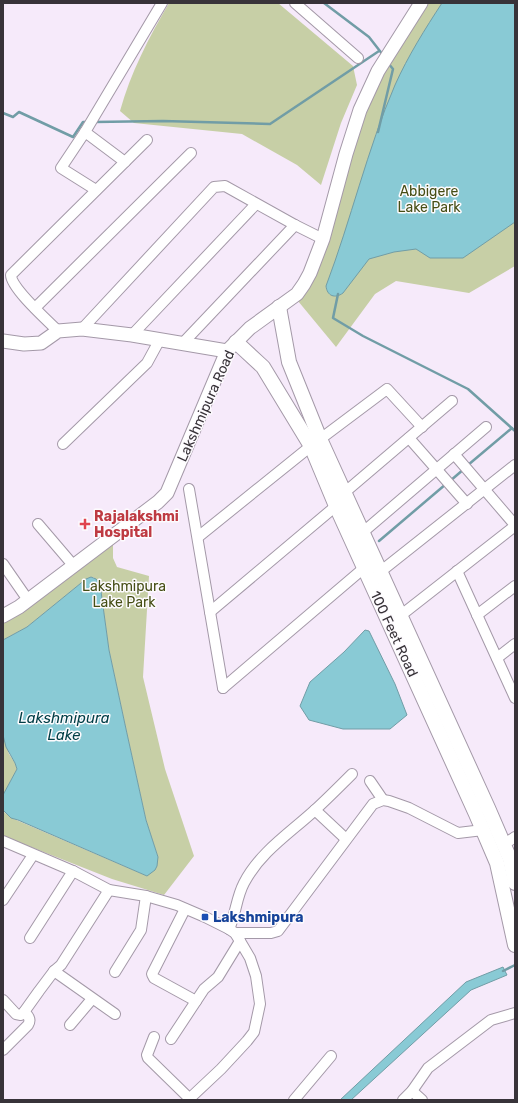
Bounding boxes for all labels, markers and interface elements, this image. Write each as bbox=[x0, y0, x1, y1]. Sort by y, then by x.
park label: Abbigere Lake Park bbox=[398, 183, 461, 216]
street label: Lakshmipura Road bbox=[174, 347, 238, 465]
place label: Rajalakshmi Hospital bbox=[94, 508, 179, 541]
marker: Rajalakshmi Hospital bbox=[79, 518, 91, 530]
park label: Lakshmipura Lake Park bbox=[82, 578, 166, 611]
street label: 100 Feet Road bbox=[367, 588, 421, 680]
water label: Lakshmipura Lake bbox=[18, 709, 110, 744]
place label: Lakshmipura bbox=[213, 909, 304, 926]
marker: Lakshmipura bbox=[200, 912, 210, 922]

